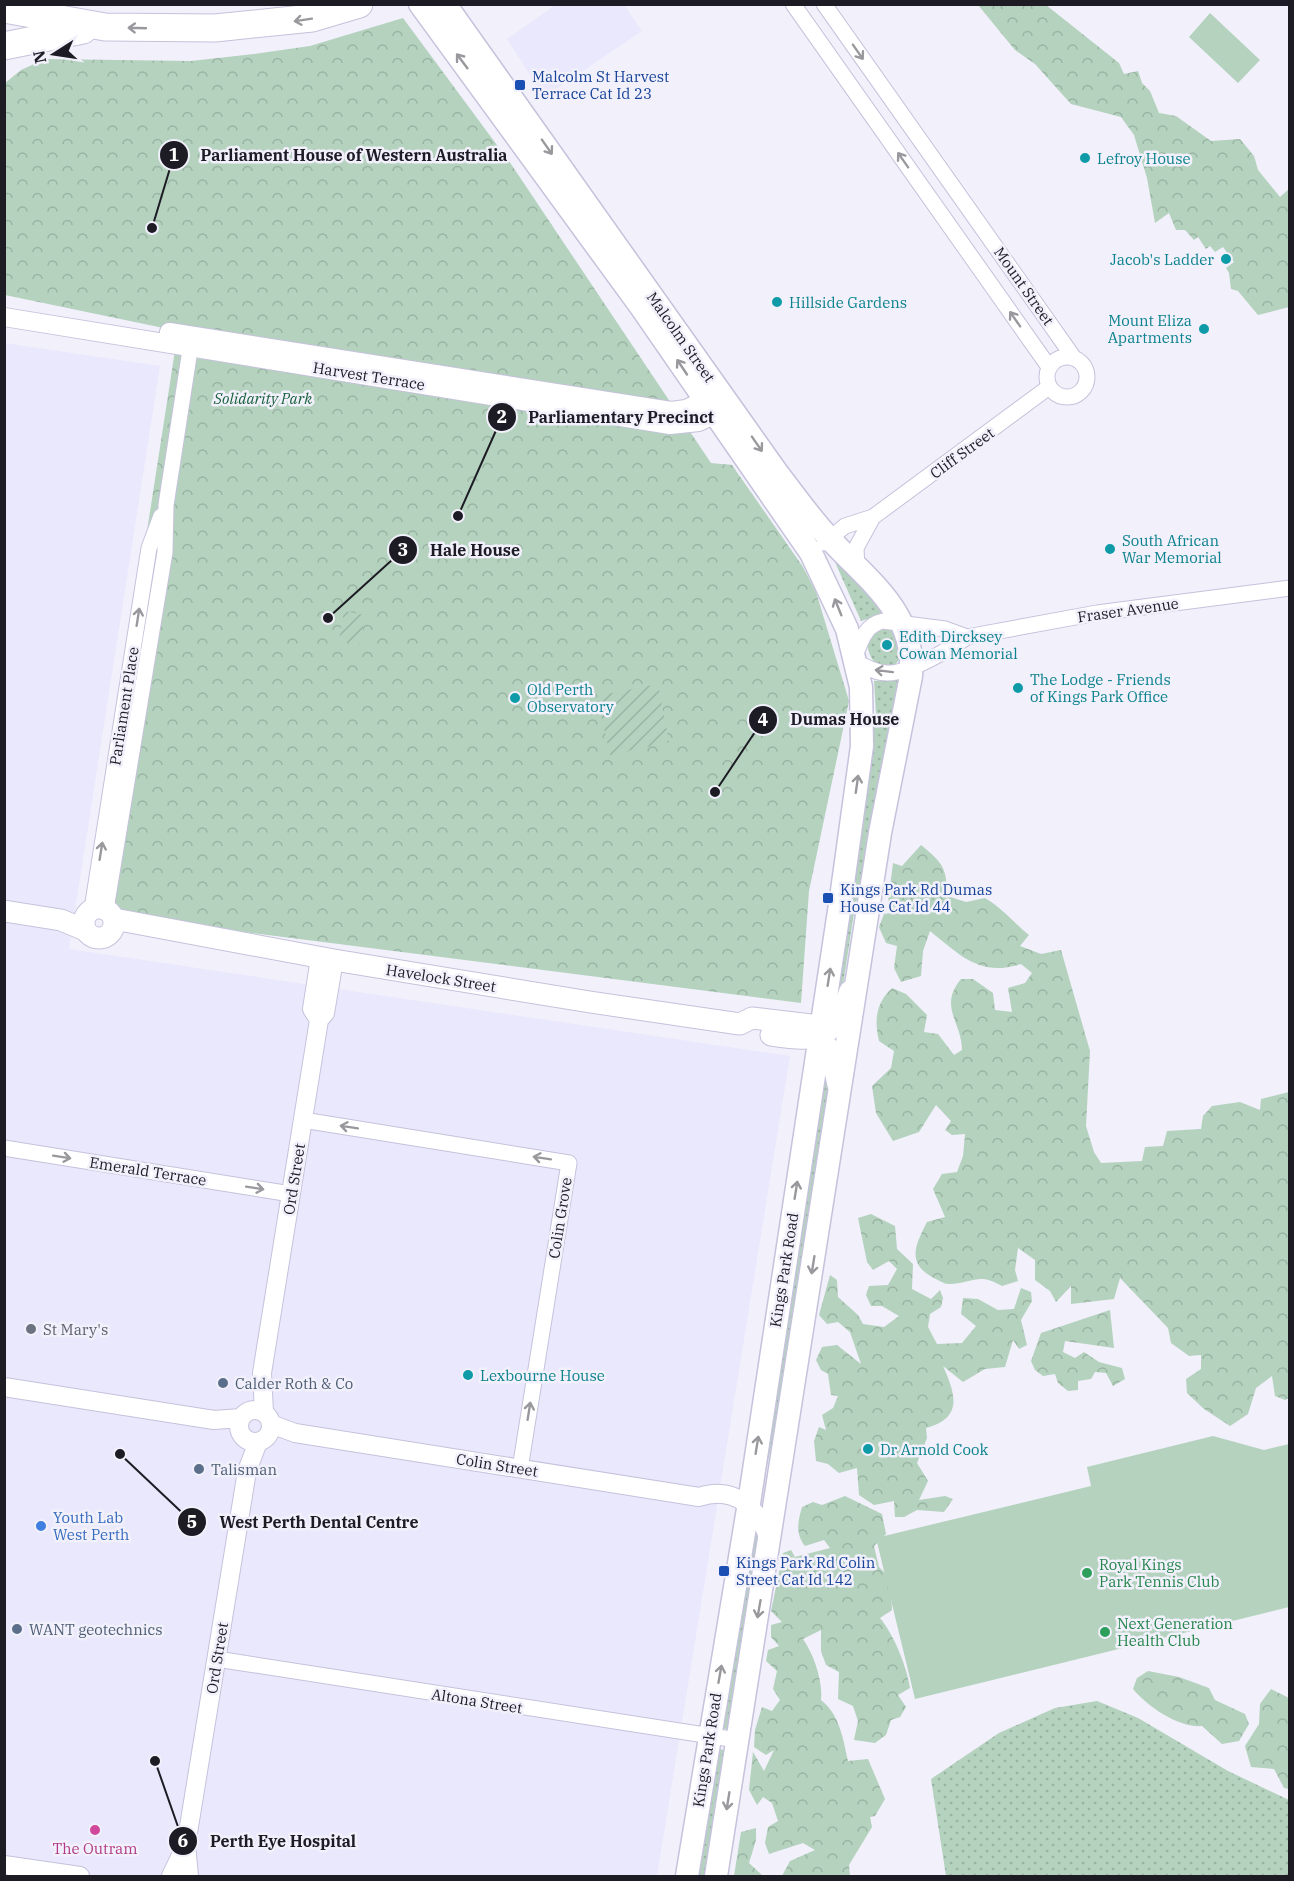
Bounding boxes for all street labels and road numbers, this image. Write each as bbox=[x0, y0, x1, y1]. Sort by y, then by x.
street label: Mount Street bbox=[990, 243, 1058, 329]
street label: Malcolm Street bbox=[643, 288, 719, 386]
street label: Harvest Terrace bbox=[312, 358, 426, 394]
street label: Cliff Street bbox=[926, 423, 998, 483]
street label: Fraser Avenue bbox=[1076, 593, 1180, 627]
street label: Parliament Place bbox=[105, 645, 143, 767]
street label: Havelock Street bbox=[385, 960, 497, 996]
street label: Ord Street bbox=[279, 1142, 309, 1216]
street label: Emerald Terrace bbox=[88, 1152, 208, 1190]
street label: Colin Grove bbox=[544, 1176, 576, 1260]
street label: Kings Park Road bbox=[766, 1211, 802, 1329]
street label: Colin Street bbox=[455, 1449, 539, 1481]
street label: Ord Street bbox=[202, 1621, 232, 1695]
street label: Altona Street bbox=[430, 1684, 524, 1718]
street label: Kings Park Road bbox=[689, 1691, 725, 1809]

